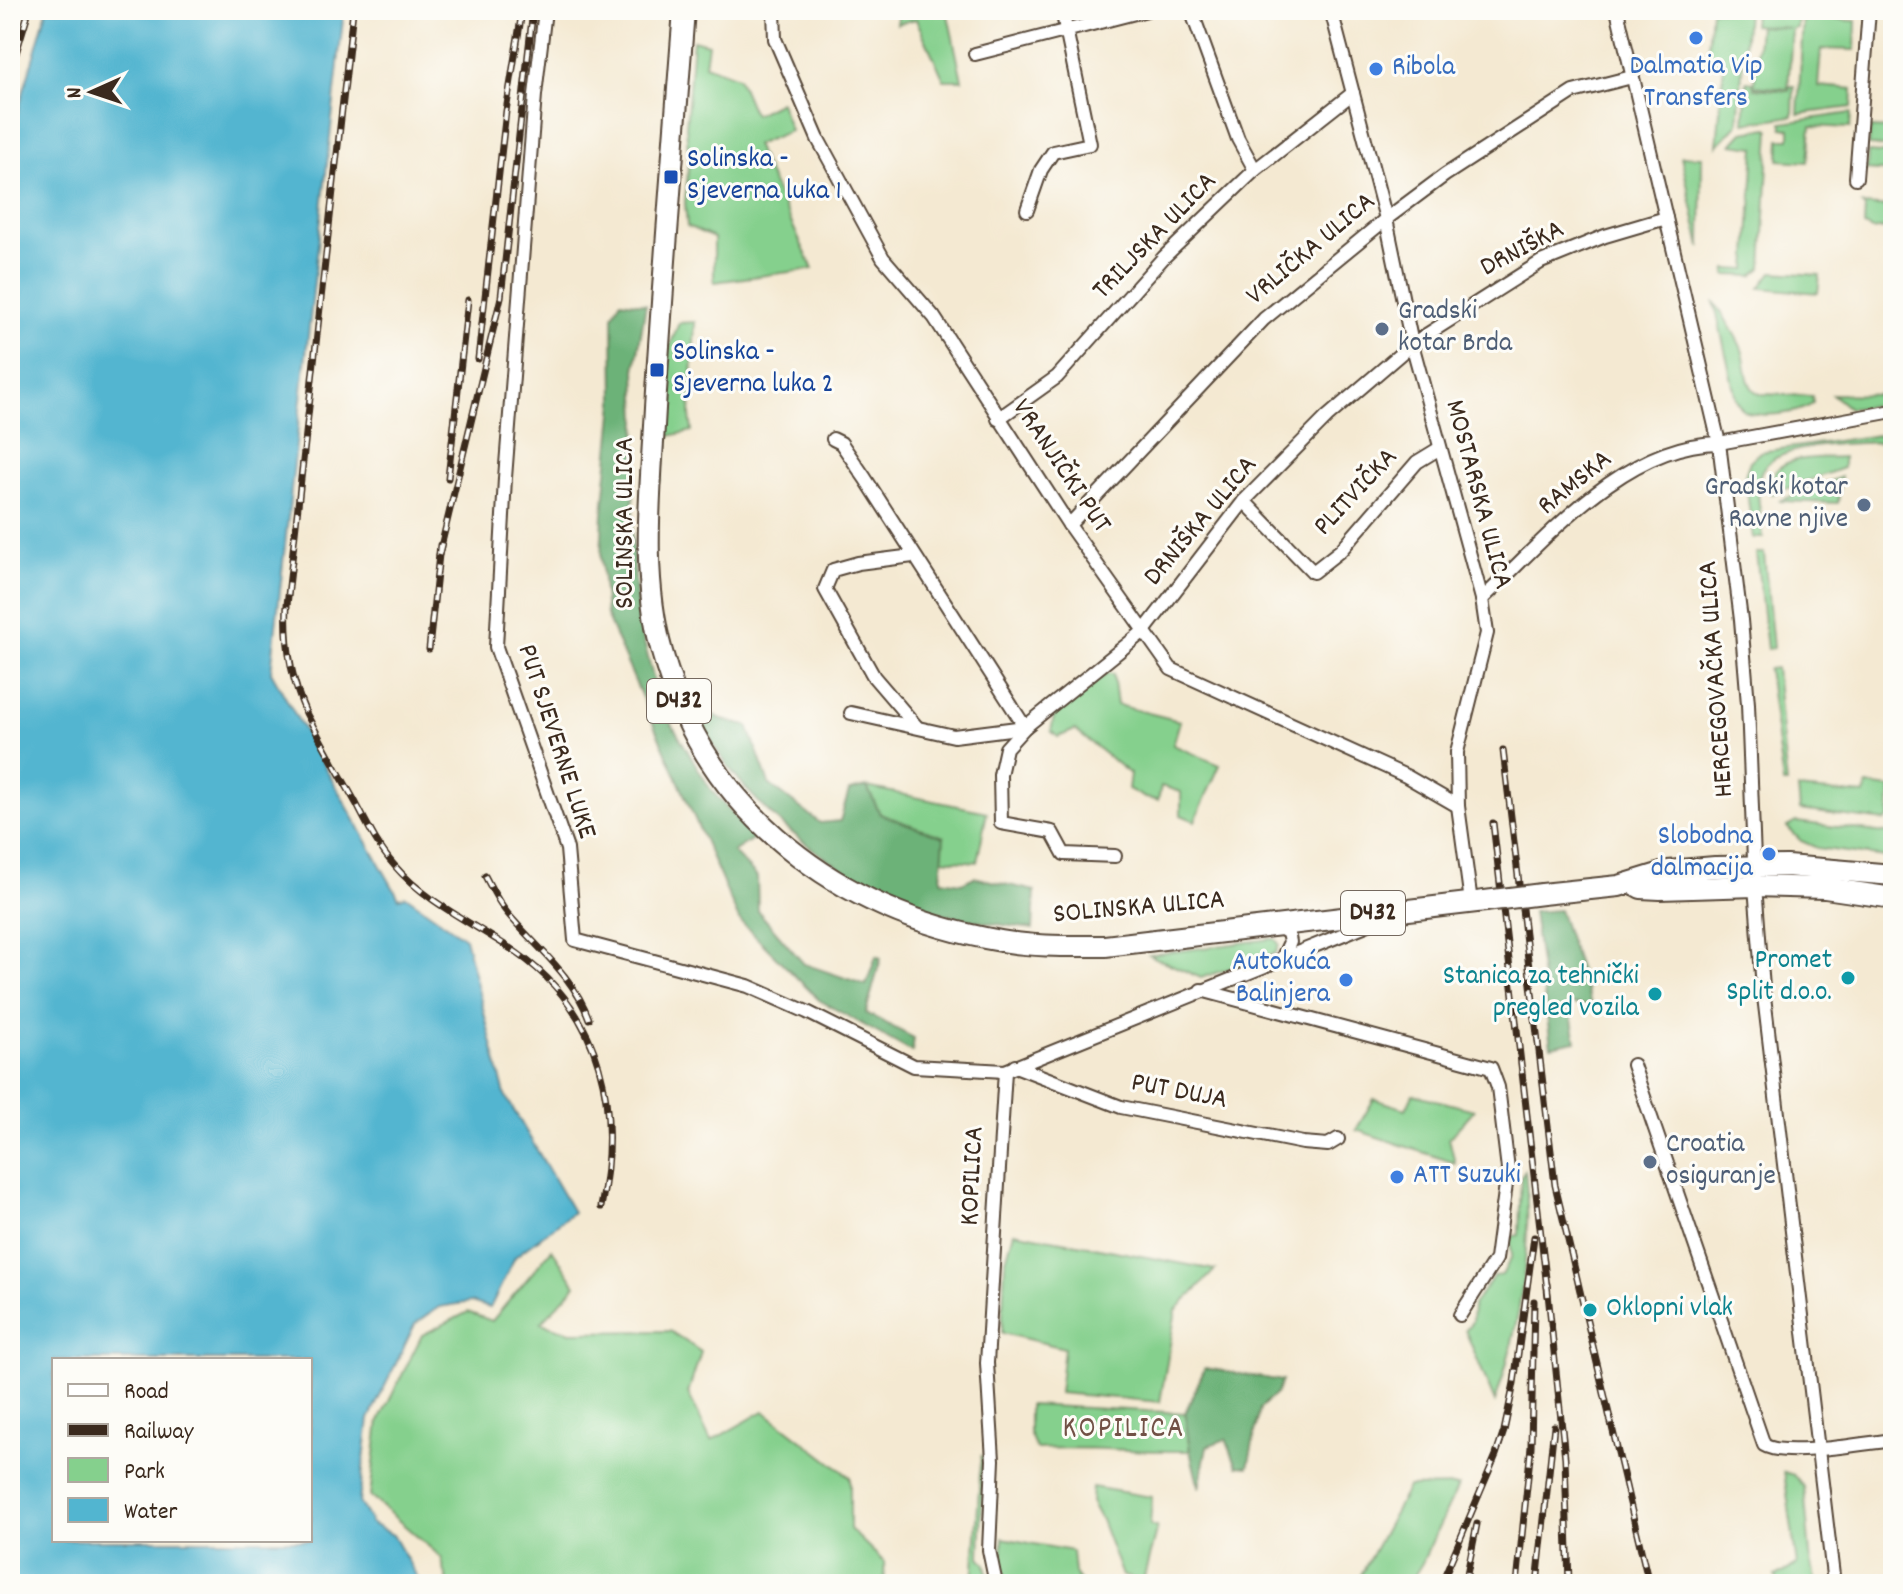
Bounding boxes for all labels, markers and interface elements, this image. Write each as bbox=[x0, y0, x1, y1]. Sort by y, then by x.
marker: Dalmatia Vip Transfers bbox=[1687, 29, 1705, 47]
place label: Dalmatia Vip Transfers bbox=[1629, 48, 1763, 120]
place label: Ribola bbox=[1392, 49, 1456, 89]
north arrow bbox=[52, 52, 132, 132]
marker: Ribola bbox=[1367, 60, 1385, 78]
text: N bbox=[60, 86, 91, 99]
place label: Solinska - Sjeverna luka 1 bbox=[687, 141, 842, 213]
street label: TRILJSKA ULICA bbox=[1084, 164, 1228, 310]
marker: Solinska - Sjeverna luka 1 bbox=[662, 168, 680, 186]
street label: VRLIČKA ULICA bbox=[1238, 184, 1386, 316]
street label: DRNIŠKA bbox=[1474, 211, 1572, 289]
place label: Gradski kotar Brda bbox=[1398, 293, 1513, 365]
marker: Gradski kotar Brda bbox=[1373, 320, 1391, 338]
place label: Solinska - Sjeverna luka 2 bbox=[673, 334, 834, 406]
marker: Solinska - Sjeverna luka 2 bbox=[648, 361, 666, 379]
street label: VRANJIČKI PUT bbox=[1000, 392, 1120, 542]
street label: MOSTARSKA ULICA bbox=[1432, 396, 1522, 594]
street label: SOLINSKA ULICA bbox=[607, 437, 647, 609]
street label: PLITVIČKA bbox=[1305, 440, 1409, 546]
street label: RAMSKA bbox=[1530, 441, 1622, 527]
street label: DRNIŠKA ULICA bbox=[1135, 448, 1269, 596]
place label: Gradski kotar Ravne njive bbox=[1705, 469, 1849, 541]
marker: Gradski kotar Ravne njive bbox=[1855, 496, 1873, 514]
street label: HERCEGOVAČKA ULICA bbox=[1690, 559, 1746, 799]
street label: PUT SJEVERNE LUKE bbox=[505, 640, 605, 845]
road number: D432 bbox=[647, 679, 711, 723]
place label: Slobodna dalmacija bbox=[1651, 818, 1754, 890]
marker: Slobodna dalmacija bbox=[1760, 845, 1778, 863]
street label: SOLINSKA ULICA bbox=[1052, 882, 1226, 936]
road number: D432 bbox=[1341, 891, 1405, 935]
place label: Promet Split d.o.o. bbox=[1726, 942, 1832, 1014]
place label: Autokuća Balinjera bbox=[1232, 944, 1331, 1016]
place label: Stanica za tehnički pregled vozila bbox=[1443, 958, 1640, 1030]
marker: Promet Split d.o.o. bbox=[1839, 969, 1857, 987]
marker: Autokuća Balinjera bbox=[1337, 971, 1355, 989]
marker: Stanica za tehnički pregled vozila bbox=[1646, 985, 1664, 1003]
street label: PUT DUJA bbox=[1127, 1064, 1231, 1122]
street label: KOPILICA bbox=[951, 1125, 997, 1227]
place label: Croatia osiguranje bbox=[1666, 1126, 1776, 1198]
marker: Croatia osiguranje bbox=[1641, 1153, 1659, 1171]
place label: ATT Suzuki bbox=[1413, 1157, 1521, 1197]
marker: ATT Suzuki bbox=[1388, 1168, 1406, 1186]
place label: Oklopni vlak bbox=[1606, 1290, 1733, 1330]
marker: Oklopni vlak bbox=[1581, 1301, 1599, 1319]
legend bbox=[52, 1358, 312, 1542]
text: Road bbox=[124, 1376, 169, 1410]
district label: KOPILICA bbox=[1063, 1409, 1185, 1452]
text: Railway bbox=[124, 1416, 195, 1450]
text: Park bbox=[124, 1456, 165, 1490]
text: Water bbox=[124, 1496, 177, 1530]

